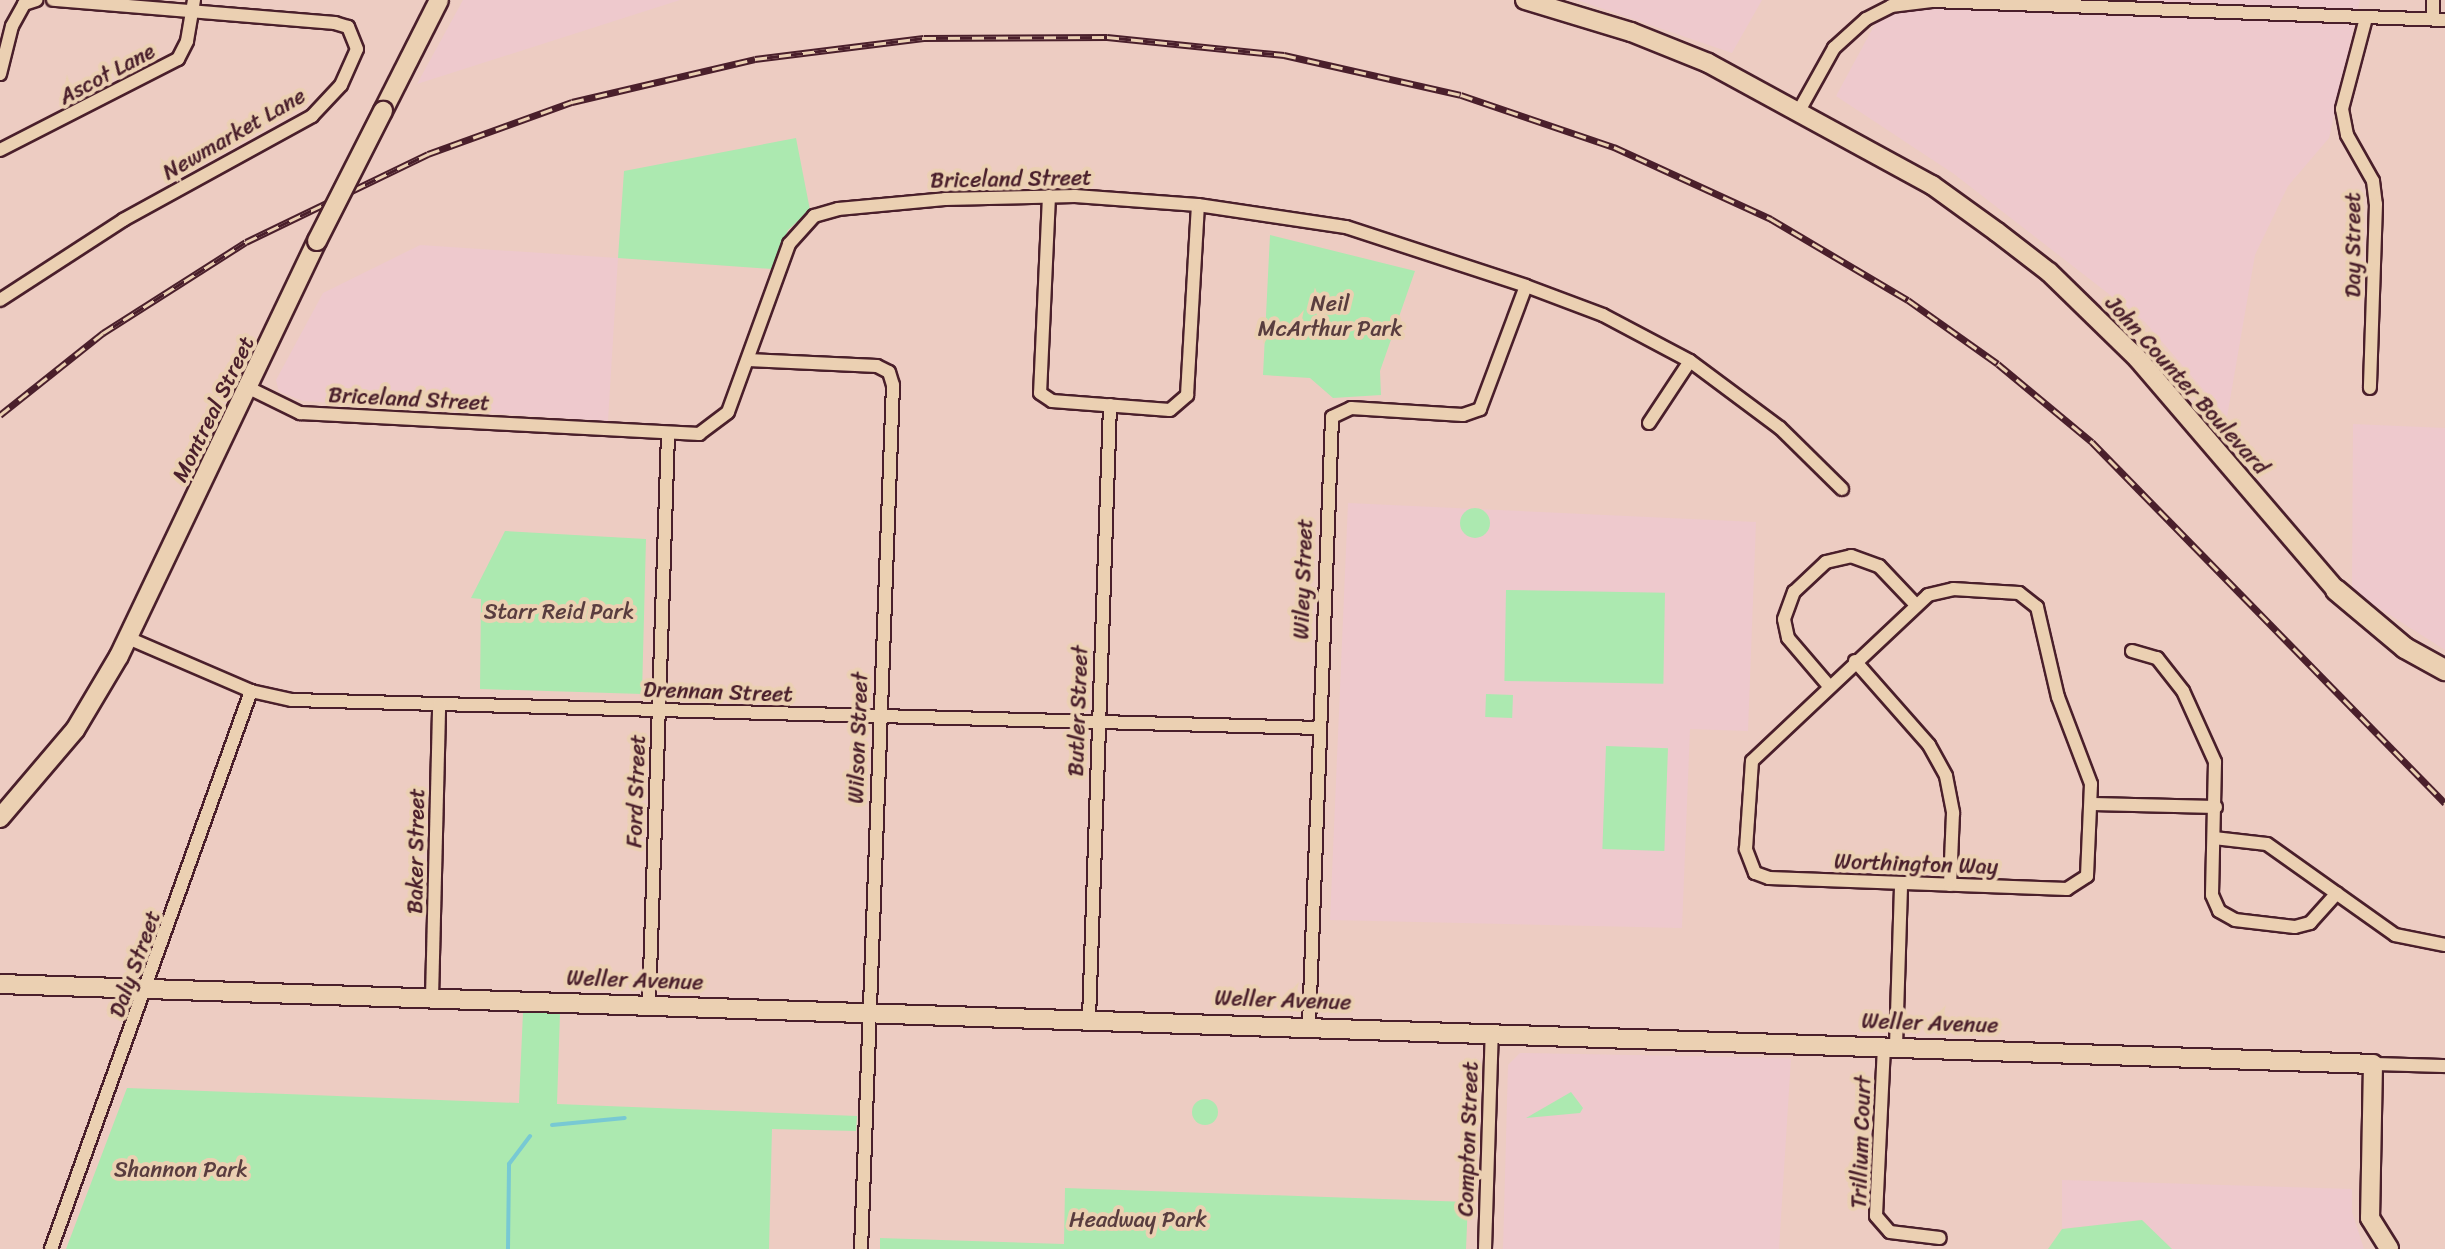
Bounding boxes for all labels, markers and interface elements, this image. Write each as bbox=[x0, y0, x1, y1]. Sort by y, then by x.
street label: Ascot Lane bbox=[54, 38, 160, 110]
street label: Newmarket Lane bbox=[158, 82, 310, 186]
street label: Briceland Street bbox=[930, 164, 1092, 194]
street label: Day Street bbox=[2340, 192, 2366, 298]
park label: Neil McArthur Park bbox=[1258, 290, 1402, 342]
street label: John Counter Boulevard bbox=[2100, 291, 2274, 479]
street label: Montreal Street bbox=[167, 332, 259, 486]
street label: Briceland Street bbox=[328, 382, 490, 416]
street label: Wiley Street bbox=[1288, 518, 1318, 640]
park label: Starr Reid Park bbox=[483, 599, 635, 625]
street label: Butler Street bbox=[1063, 645, 1093, 777]
street label: Wilson Street bbox=[843, 671, 873, 805]
street label: Drennan Street bbox=[643, 676, 793, 708]
street label: Ford Street bbox=[621, 734, 651, 848]
street label: Baker Street bbox=[402, 787, 430, 915]
street label: Worthington Way bbox=[1834, 848, 1998, 880]
street label: Daly Street bbox=[104, 907, 166, 1021]
street label: Weller Avenue bbox=[566, 964, 704, 996]
street label: Weller Avenue bbox=[1214, 984, 1352, 1016]
street label: Weller Avenue bbox=[1861, 1007, 1999, 1039]
street label: Compton Street bbox=[1452, 1061, 1484, 1217]
street label: Trillium Court bbox=[1845, 1075, 1877, 1209]
park label: Shannon Park bbox=[114, 1157, 248, 1183]
park label: Headway Park bbox=[1069, 1207, 1207, 1233]

